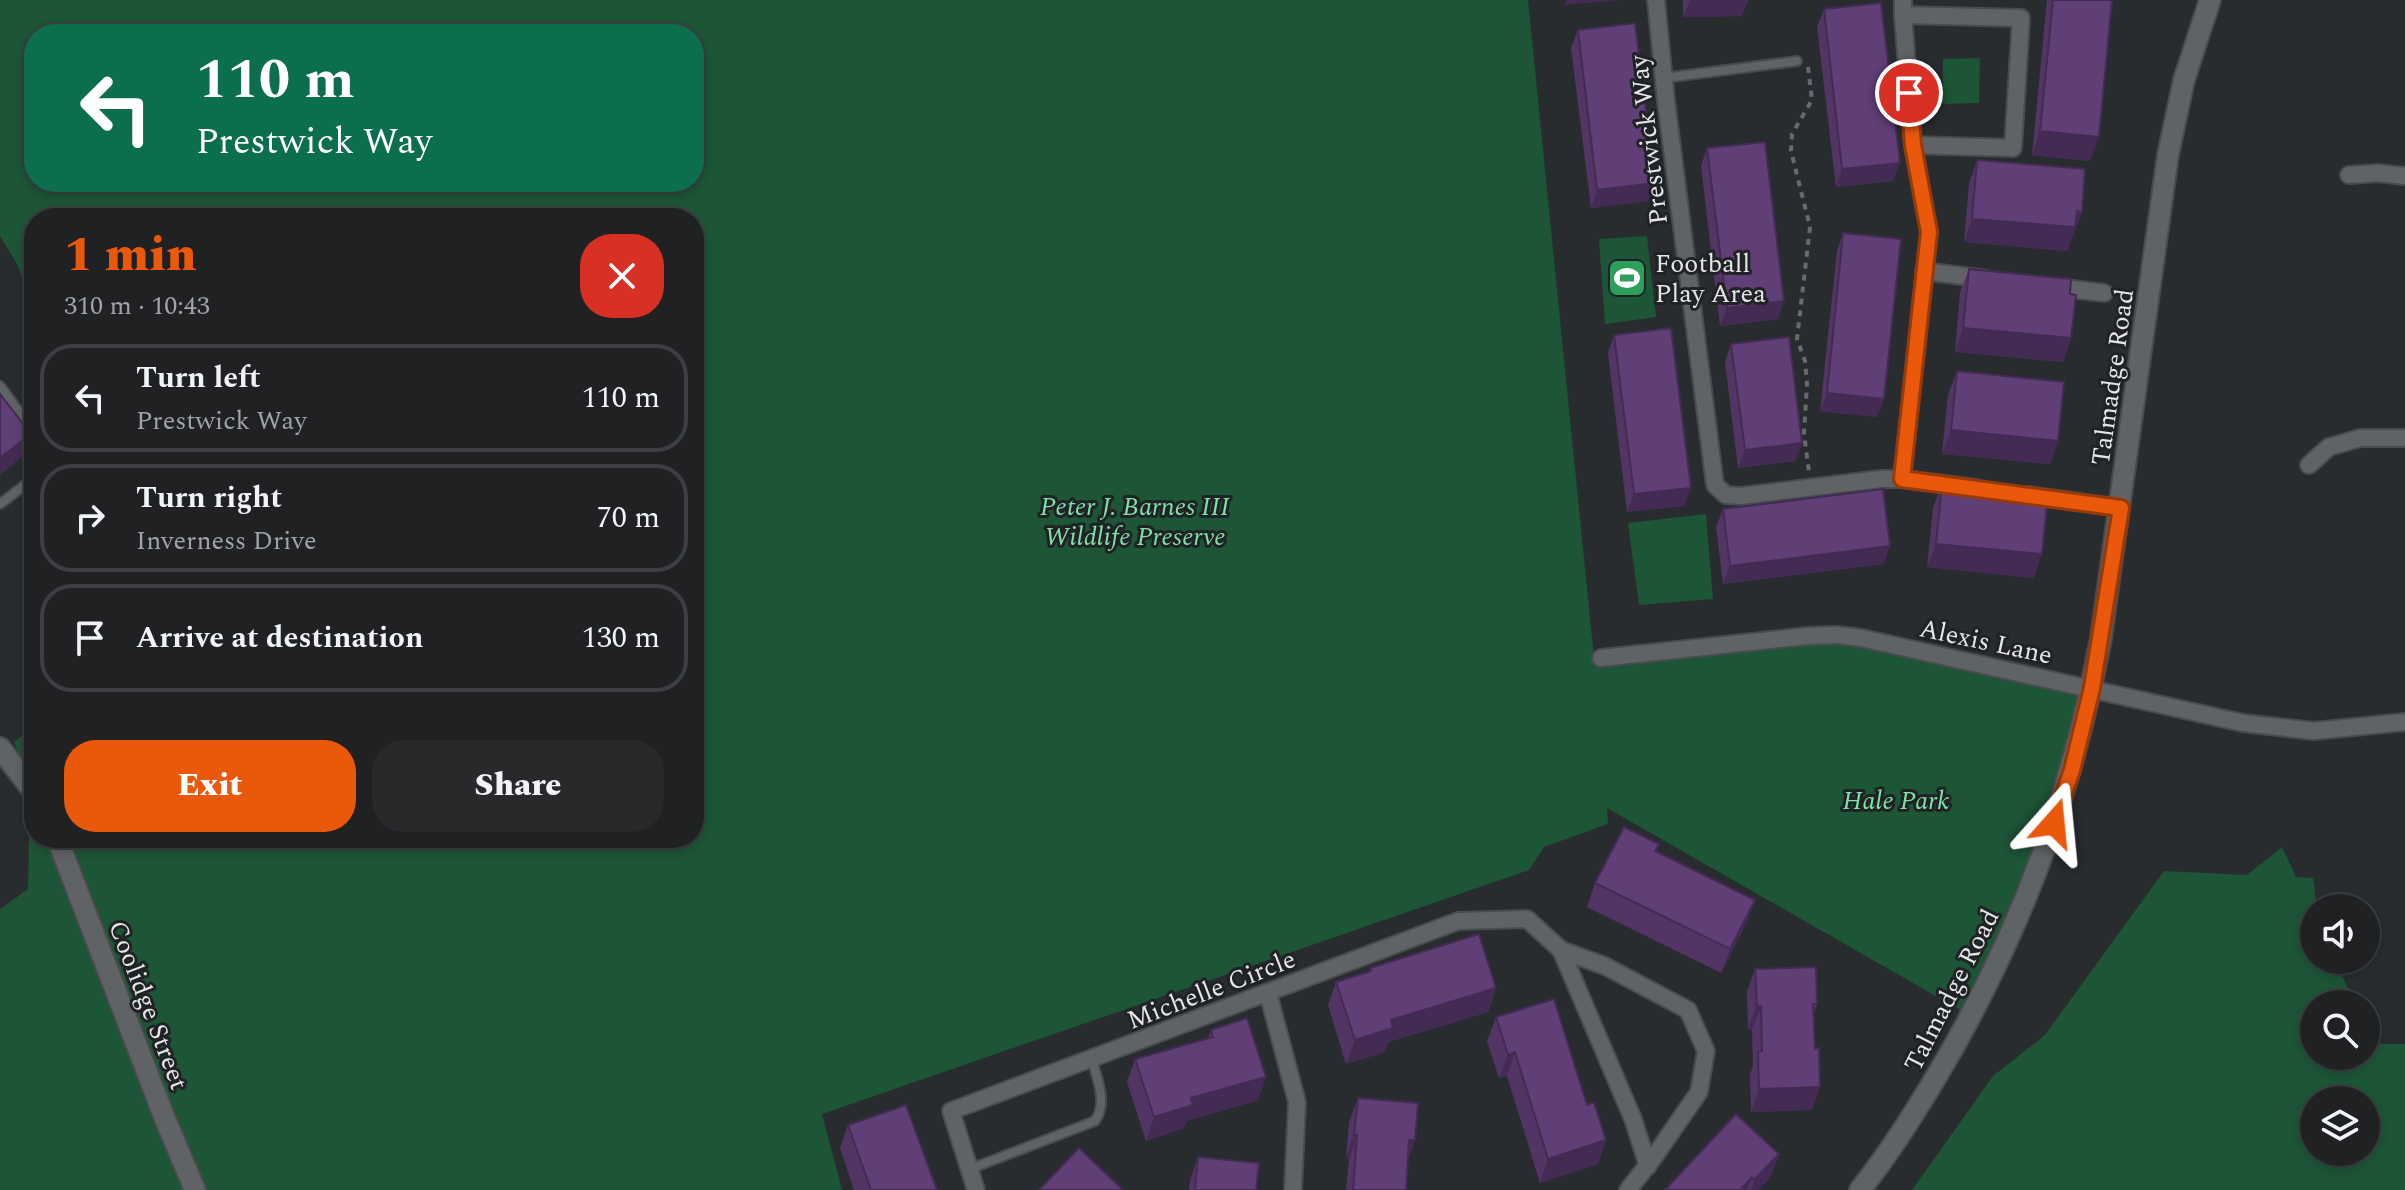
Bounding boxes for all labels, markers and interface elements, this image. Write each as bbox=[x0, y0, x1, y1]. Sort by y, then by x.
text: 110 m bbox=[196, 38, 355, 123]
street label: Prestwick Way bbox=[1619, 51, 1679, 227]
icon: left bbox=[64, 56, 168, 160]
pin bbox=[1875, 59, 1943, 127]
icon: arrive bbox=[1887, 71, 1931, 115]
text: Prestwick Way bbox=[196, 115, 432, 170]
text: 1 min bbox=[64, 219, 197, 292]
button: close bbox=[580, 234, 664, 318]
place label: Football Play Area bbox=[1655, 244, 1766, 314]
sports icon: Football Play Area bbox=[1606, 257, 1648, 299]
text: 310 m · 10:43 bbox=[64, 286, 210, 326]
street label: Talmadge Road bbox=[2081, 286, 2145, 468]
text: Turn left bbox=[136, 355, 261, 401]
text: 110 m bbox=[582, 375, 660, 421]
icon: left bbox=[68, 376, 112, 420]
text: Prestwick Way bbox=[136, 401, 307, 441]
text: Turn right bbox=[136, 475, 282, 521]
park label: Peter J. Barnes III Wildlife Preserve bbox=[1040, 487, 1230, 557]
text: 70 m bbox=[597, 495, 660, 541]
icon: right bbox=[68, 496, 112, 540]
text: Inverness Drive bbox=[136, 521, 317, 561]
street label: Alexis Lane bbox=[1916, 608, 2056, 676]
text: Arrive at destination bbox=[136, 615, 423, 661]
text: 130 m bbox=[582, 615, 660, 661]
icon: arrive bbox=[68, 616, 112, 660]
button: Exit bbox=[64, 740, 356, 832]
button: Share bbox=[372, 740, 664, 832]
park label: Hale Park bbox=[1843, 781, 1949, 821]
position arrow bbox=[2012, 781, 2096, 865]
map controls bbox=[2300, 894, 2380, 1166]
button: sound bbox=[2300, 894, 2380, 974]
street label: Talmadge Road bbox=[1894, 902, 2010, 1079]
street label: Coolidge Street bbox=[97, 915, 199, 1096]
street label: Michelle Circle bbox=[1121, 939, 1301, 1040]
button: search bbox=[2300, 990, 2380, 1070]
button: layers bbox=[2300, 1086, 2380, 1166]

